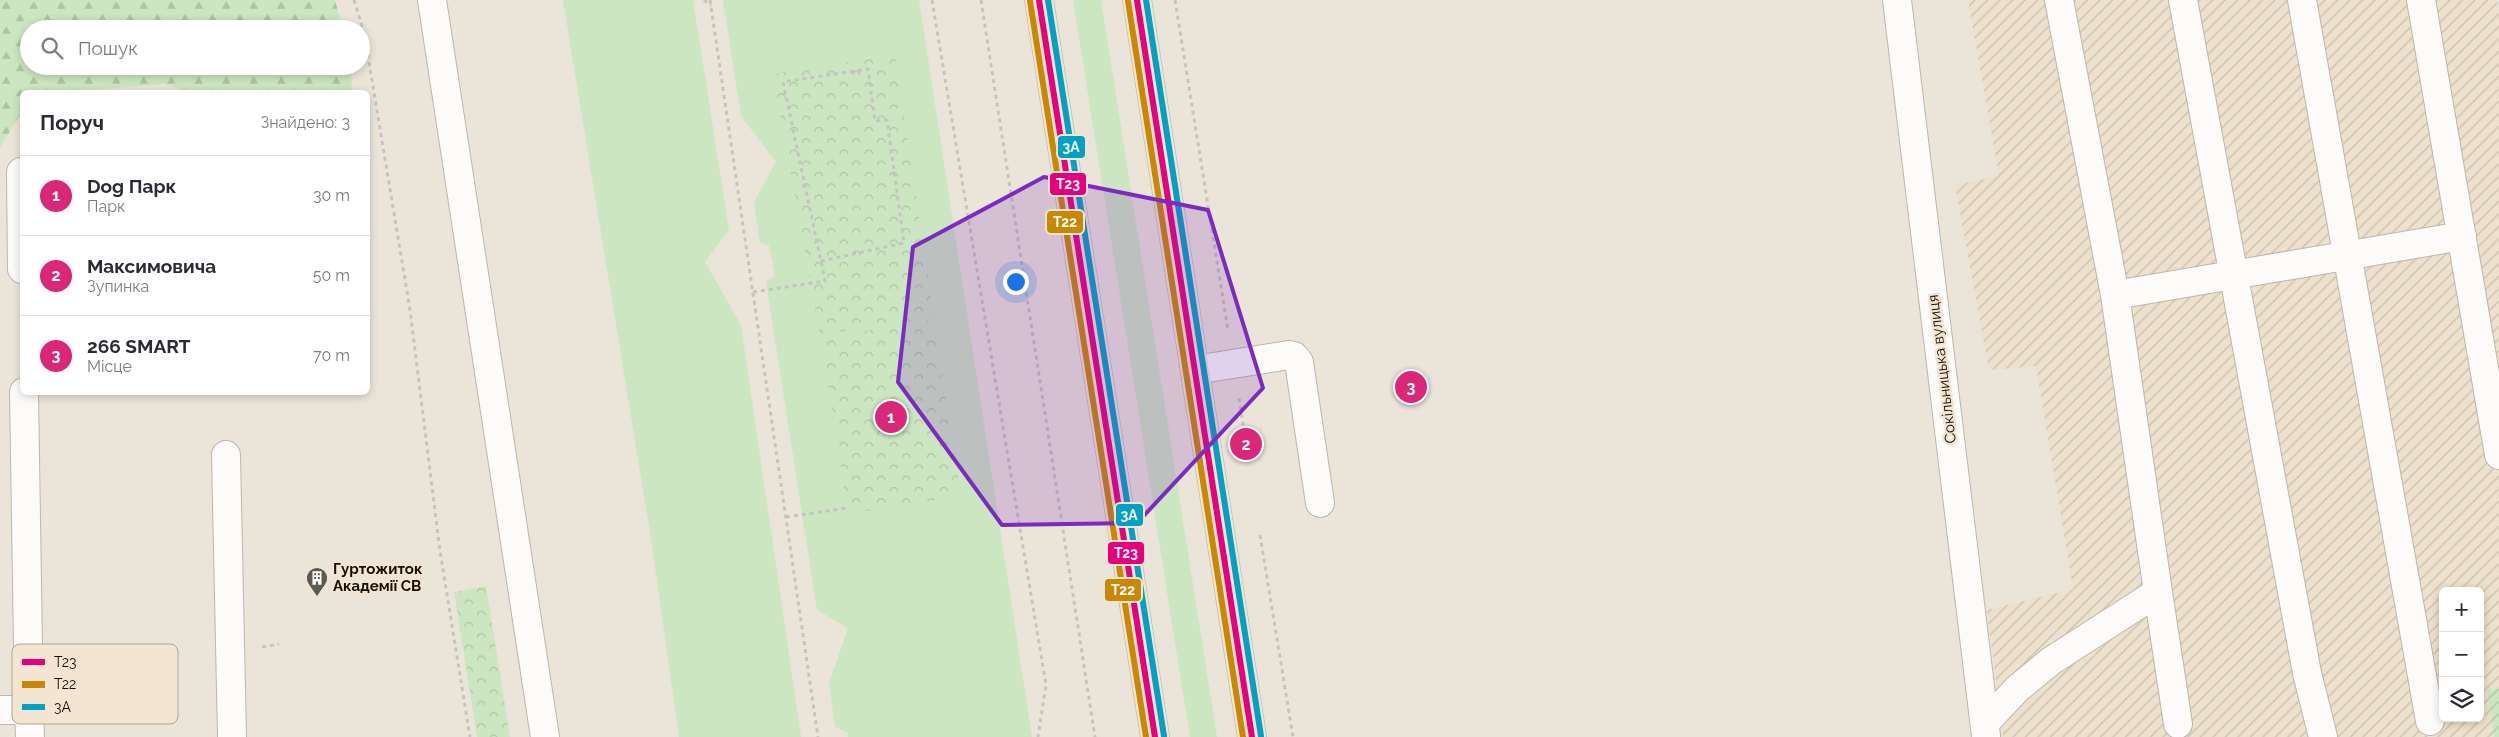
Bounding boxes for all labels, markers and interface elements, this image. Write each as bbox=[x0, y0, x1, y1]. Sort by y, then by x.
search box bbox=[20, 20, 370, 75]
icon: search bbox=[38, 34, 66, 62]
text: Пошук bbox=[78, 37, 138, 59]
text: Поруч bbox=[40, 110, 104, 135]
text: Знайдено: 3 bbox=[261, 113, 350, 132]
line badge: 3А bbox=[1057, 135, 1086, 159]
text: 3А bbox=[1062, 139, 1080, 155]
line badge: Т23 bbox=[1049, 172, 1087, 196]
text: Dog Парк bbox=[87, 175, 176, 197]
text: Т23 bbox=[1056, 176, 1080, 192]
text: 1 bbox=[52, 186, 60, 205]
text: 30 m bbox=[313, 186, 350, 205]
text: Парк bbox=[87, 197, 125, 216]
line badge: Т22 bbox=[1046, 210, 1084, 234]
text: Т22 bbox=[1053, 214, 1077, 230]
text: Максимовича bbox=[87, 255, 216, 277]
text: 2 bbox=[51, 266, 61, 285]
text: 50 m bbox=[313, 266, 350, 285]
your location bbox=[1003, 269, 1029, 295]
text: Зупинка bbox=[87, 277, 149, 296]
street label: Сокільницька вулиця bbox=[1924, 294, 1960, 444]
text: 266 SMART bbox=[87, 335, 190, 357]
text: 3 bbox=[52, 346, 60, 365]
text: 70 m bbox=[313, 346, 350, 365]
text: Місце bbox=[87, 357, 132, 376]
pin: 3 bbox=[1395, 368, 1427, 406]
pin: 1 bbox=[875, 398, 907, 436]
pin: 2 bbox=[1230, 425, 1262, 463]
line badge: 3А bbox=[1115, 503, 1144, 527]
text: 3А bbox=[1120, 507, 1138, 523]
line badge: Т23 bbox=[1107, 541, 1145, 565]
text: Т23 bbox=[1114, 545, 1138, 561]
place label: Гуртожиток Академії СВ bbox=[333, 560, 423, 595]
building icon: Гуртожиток Академії СВ bbox=[305, 566, 329, 597]
line badge: Т22 bbox=[1104, 578, 1142, 602]
text: Т22 bbox=[1111, 582, 1135, 598]
map controls bbox=[2439, 587, 2484, 722]
button: + bbox=[2439, 587, 2484, 632]
button: − bbox=[2439, 632, 2484, 677]
legend bbox=[12, 644, 178, 724]
text: Т23 bbox=[54, 654, 77, 670]
text: Т22 bbox=[54, 676, 76, 692]
button: layers bbox=[2439, 677, 2484, 722]
text: 3А bbox=[54, 699, 71, 715]

